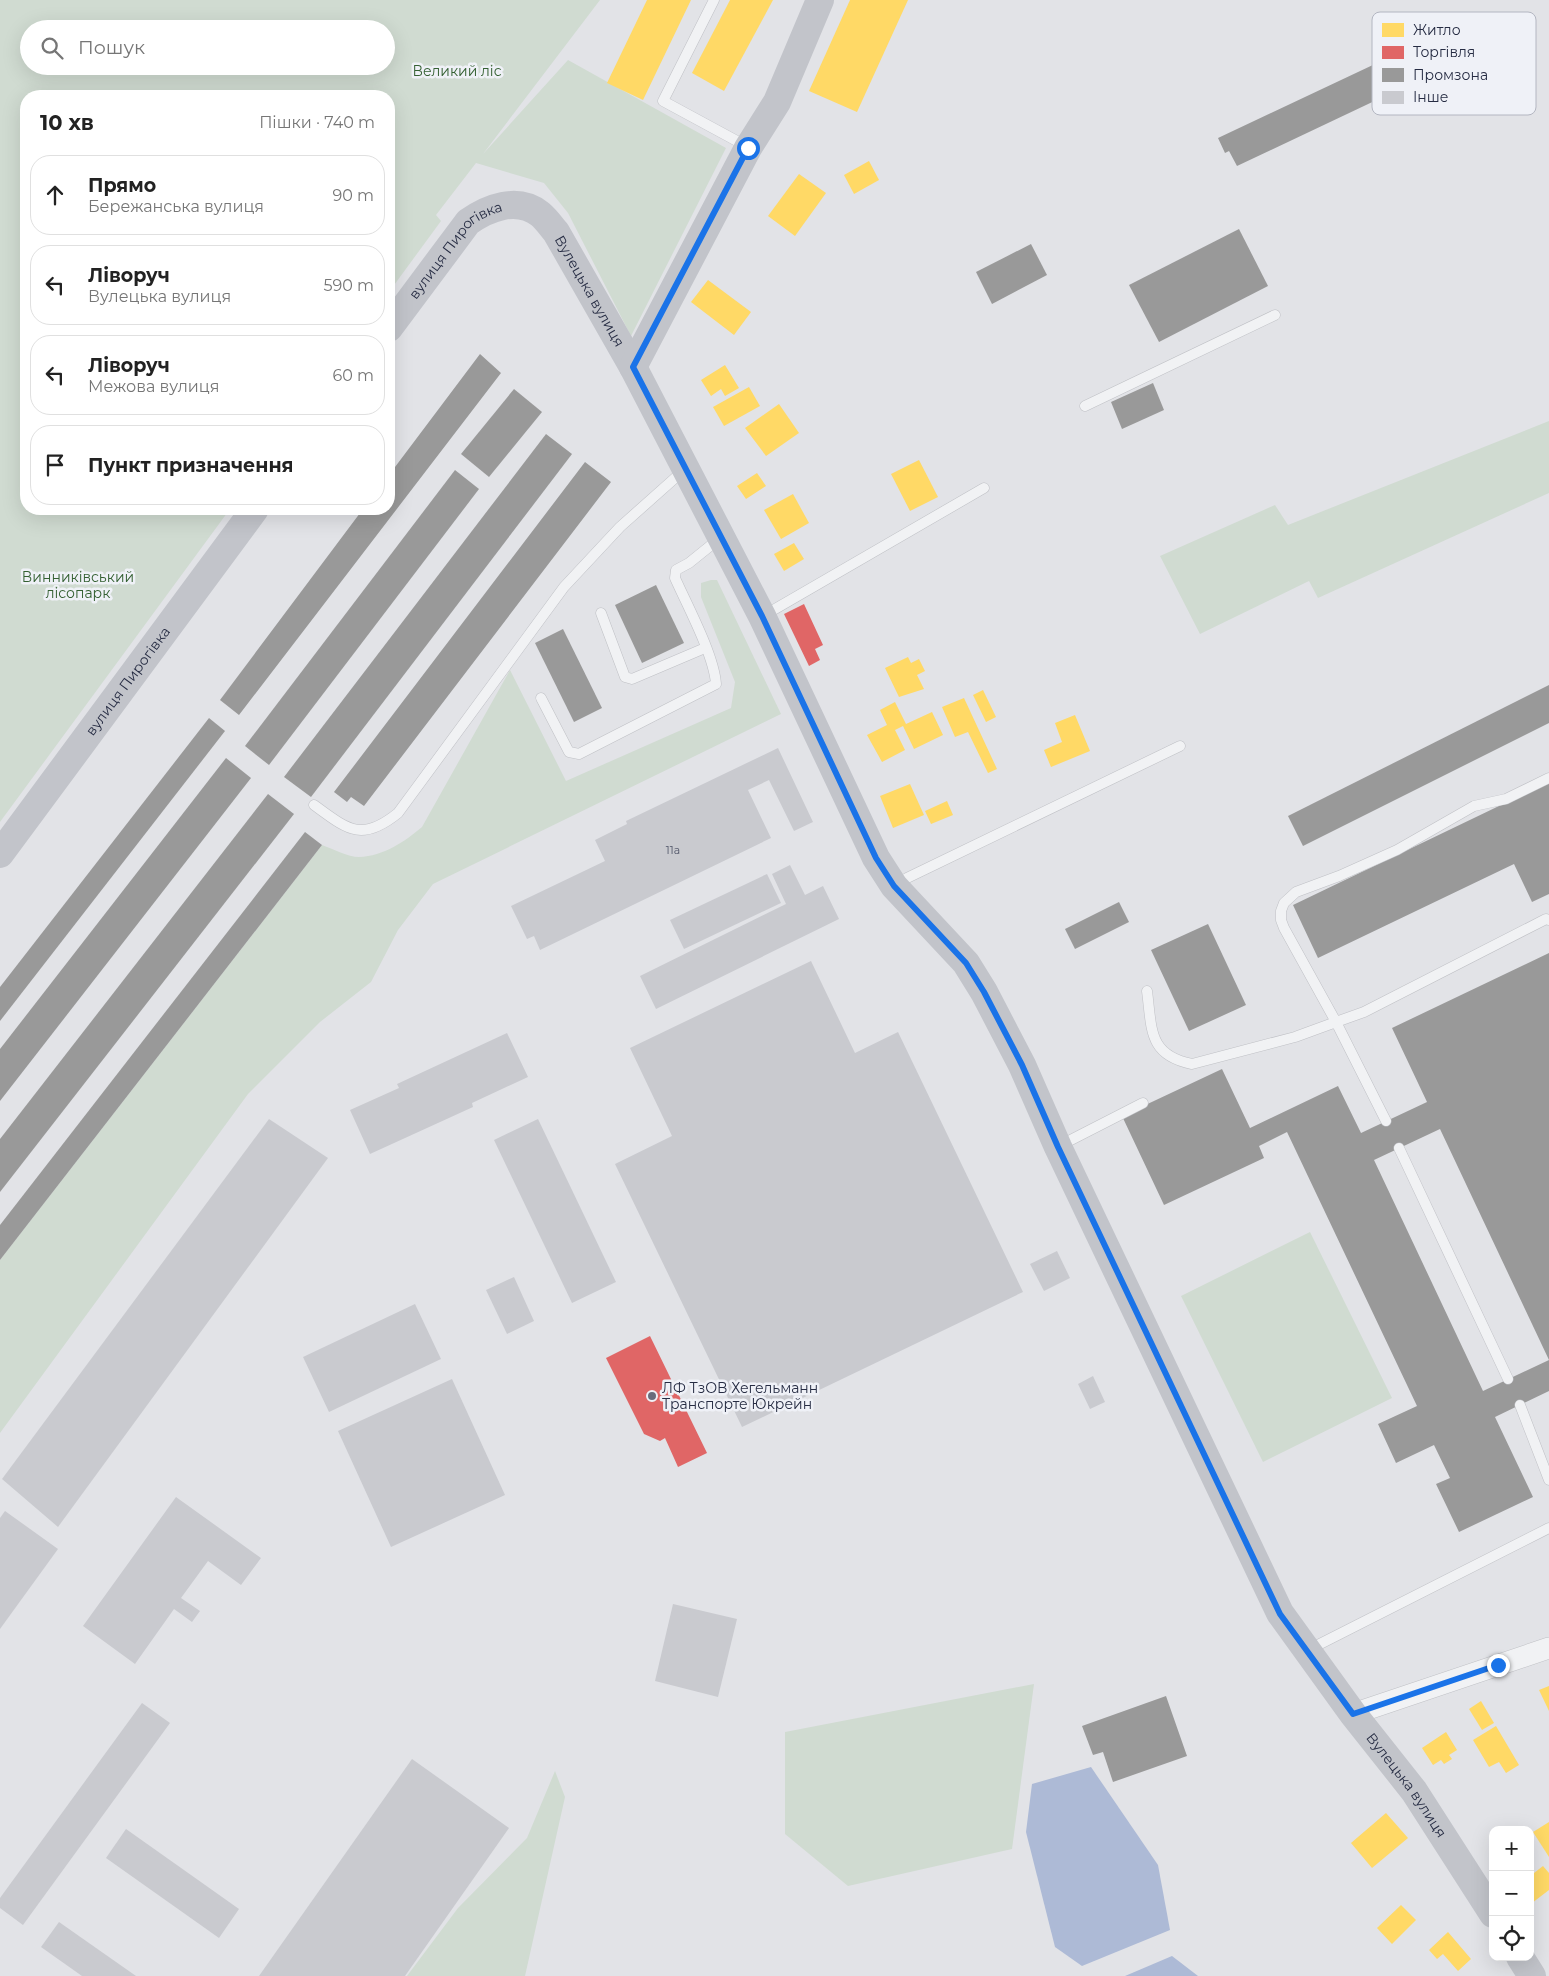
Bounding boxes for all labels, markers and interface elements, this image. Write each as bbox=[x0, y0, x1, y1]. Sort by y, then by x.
legend bbox=[1372, 12, 1536, 115]
search box bbox=[20, 20, 395, 75]
text: Житло bbox=[1413, 21, 1461, 39]
icon: search bbox=[38, 34, 66, 62]
text: Пошук bbox=[78, 36, 145, 59]
text: Торгівля bbox=[1413, 43, 1475, 61]
park label: Великий ліс bbox=[412, 62, 502, 80]
text: Промзона bbox=[1413, 66, 1488, 84]
text: Інше bbox=[1413, 88, 1448, 106]
text: 10 хв bbox=[40, 110, 94, 135]
text: Пішки · 740 m bbox=[259, 113, 375, 132]
route start bbox=[737, 137, 760, 160]
text: Прямо bbox=[88, 174, 156, 197]
icon: ahead bbox=[41, 181, 69, 209]
text: 90 m bbox=[332, 186, 374, 205]
text: Бережанська вулиця bbox=[88, 197, 264, 216]
street label: вулиця Пирогівка bbox=[405, 197, 504, 303]
street label: Вулецька вулиця bbox=[551, 232, 629, 350]
text: Ліворуч bbox=[88, 264, 170, 287]
icon: left bbox=[41, 271, 69, 299]
text: 590 m bbox=[323, 276, 374, 295]
text: Вулецька вулиця bbox=[88, 287, 231, 306]
text: Ліворуч bbox=[88, 354, 170, 377]
icon: left bbox=[41, 361, 69, 389]
text: 60 m bbox=[332, 366, 374, 385]
text: Межова вулиця bbox=[88, 377, 219, 396]
icon: arrive bbox=[41, 451, 69, 479]
text: Пункт призначення bbox=[88, 454, 294, 477]
park label: Винниківський лісопарк bbox=[22, 568, 134, 602]
street label: вулиця Пирогівка bbox=[82, 623, 174, 739]
house number: 11а bbox=[666, 843, 680, 857]
place label: ЛФ ТзОВ Хегельманн Транспорте Юкрейн bbox=[662, 1379, 818, 1413]
marker: ЛФ ТзОВ Хегельманн Транспорте Юкрейн bbox=[646, 1390, 658, 1402]
route end bbox=[1487, 1654, 1510, 1677]
street label: Вулецька вулиця bbox=[1362, 1729, 1451, 1841]
map controls bbox=[1489, 1826, 1534, 1961]
button: + bbox=[1489, 1826, 1534, 1871]
button: − bbox=[1489, 1871, 1534, 1916]
button: locate bbox=[1489, 1916, 1534, 1961]

